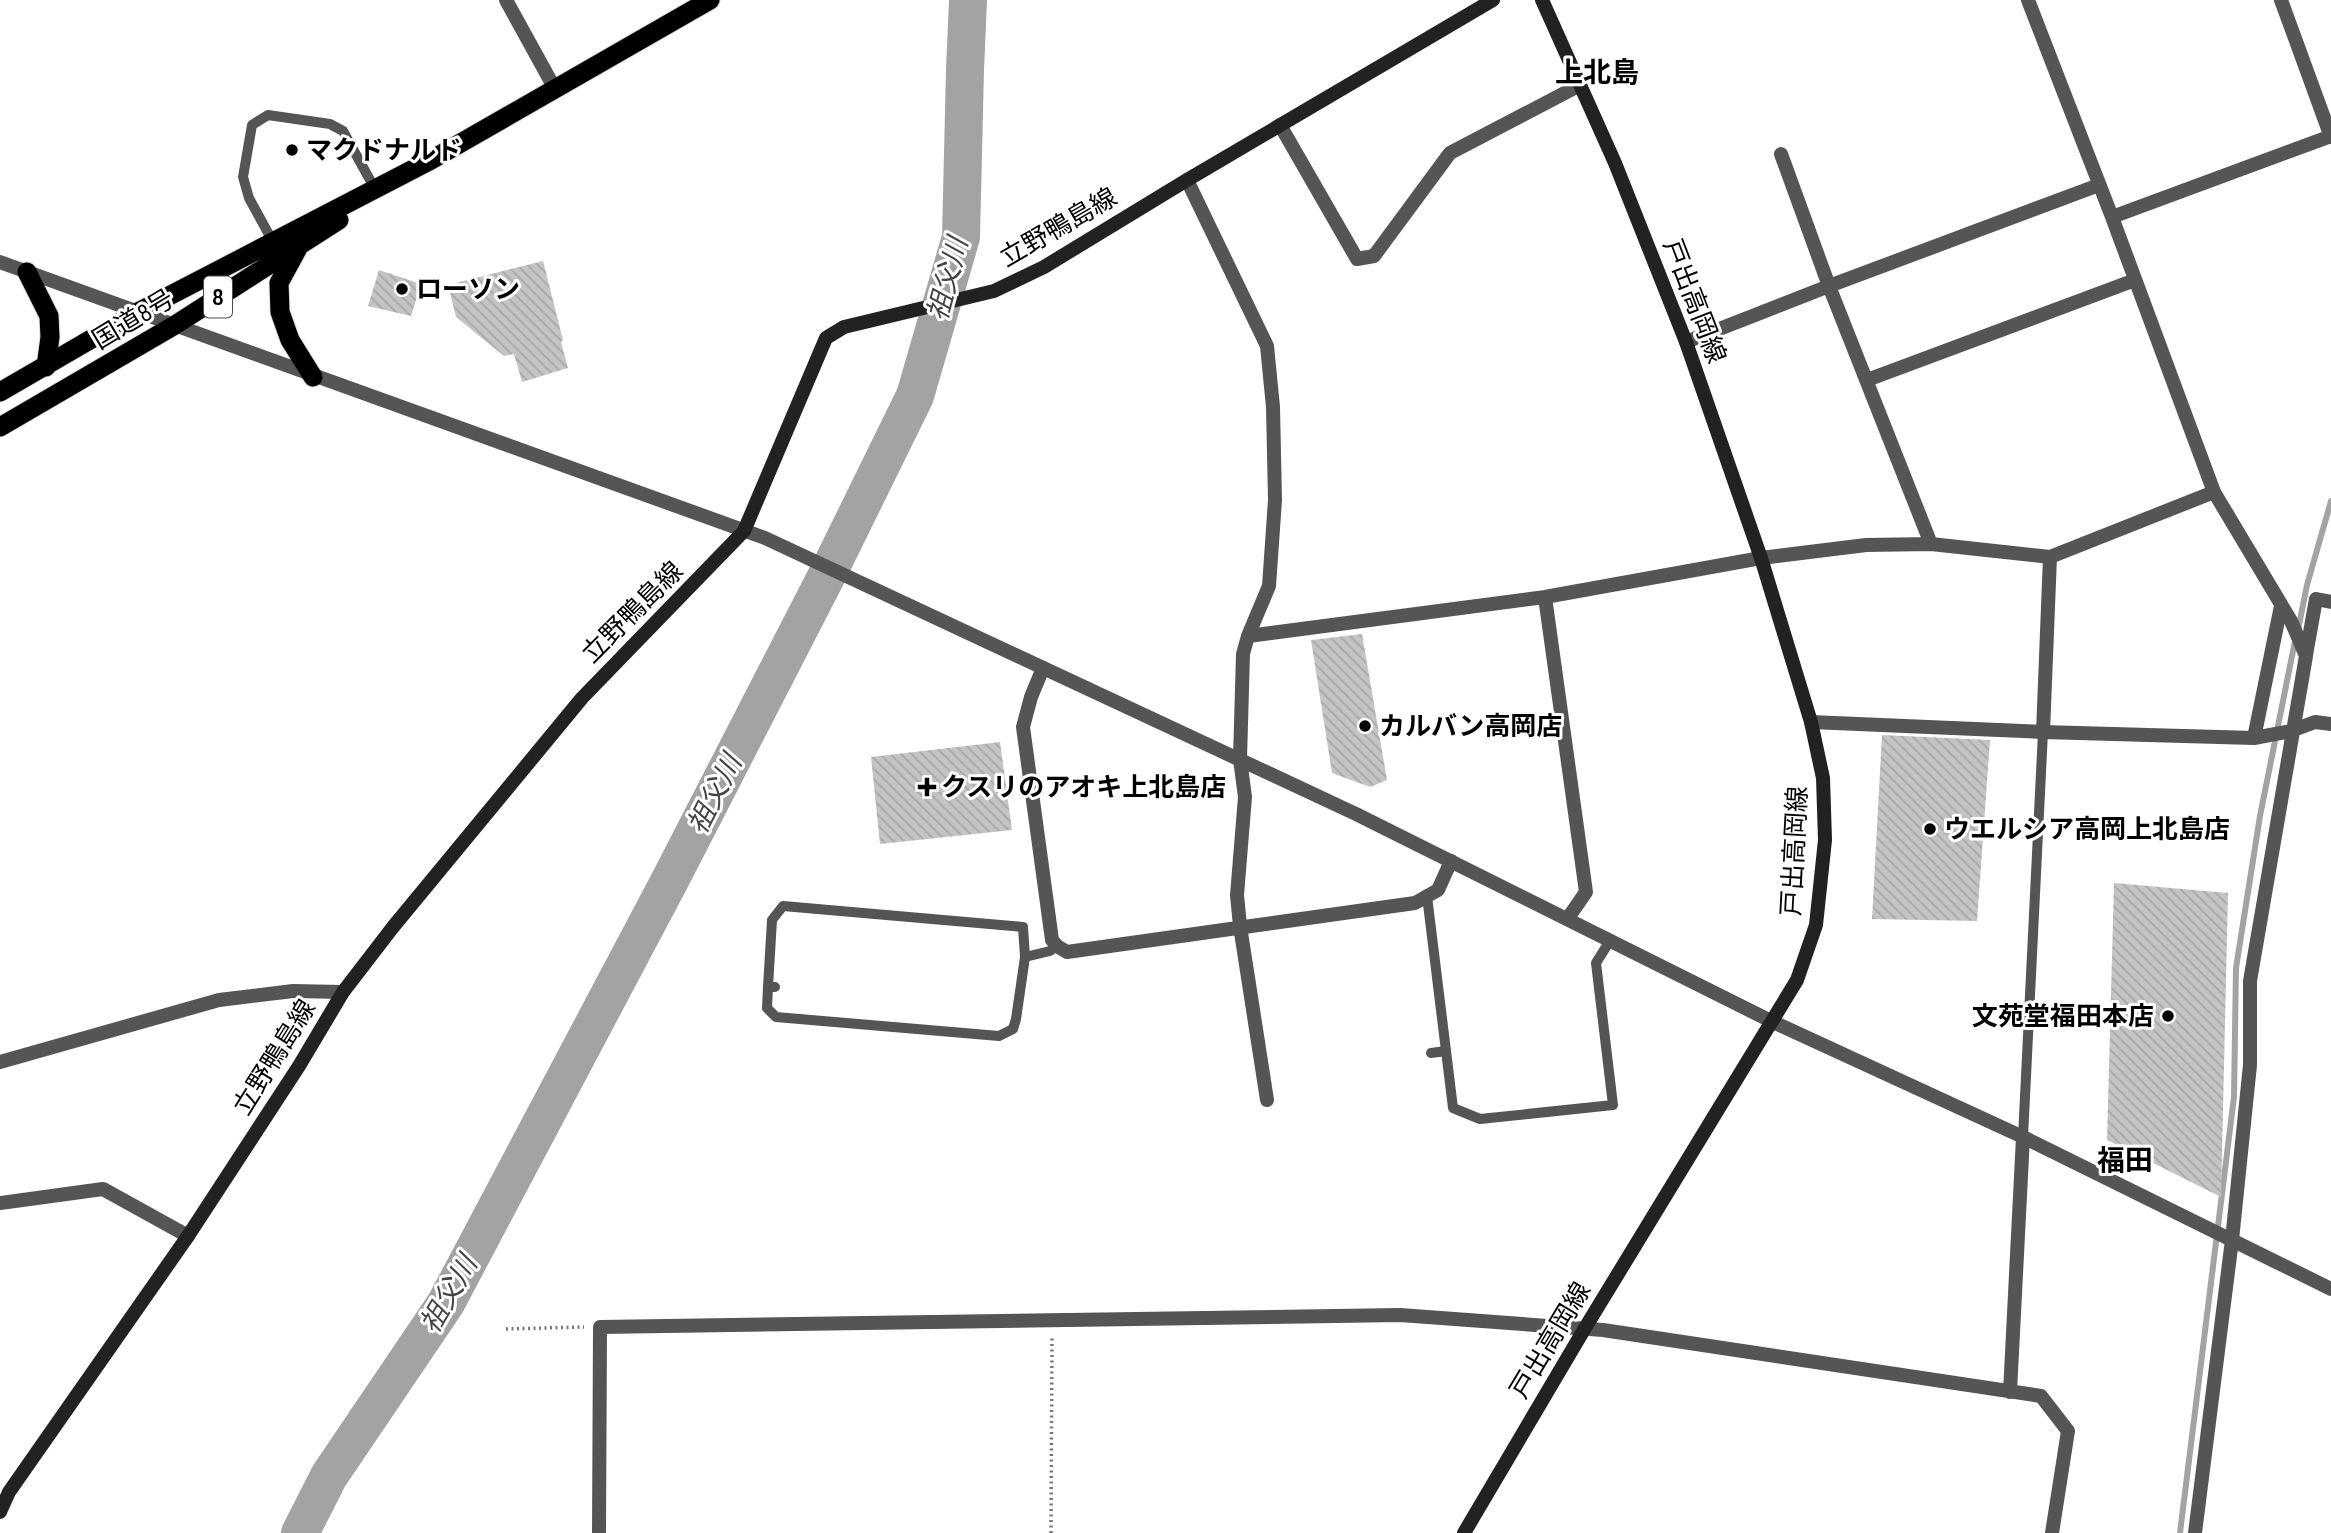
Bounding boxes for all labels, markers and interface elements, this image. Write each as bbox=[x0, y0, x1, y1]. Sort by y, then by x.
district label: 上北島 bbox=[1555, 57, 1639, 90]
place label: マクドナルド bbox=[306, 136, 462, 167]
marker: マクドナルド bbox=[284, 142, 300, 158]
street label: 立野鴨島線 bbox=[995, 182, 1123, 274]
water label: 祖父川 bbox=[922, 232, 976, 324]
street label: 戸出高岡線 bbox=[1656, 235, 1731, 368]
place label: ローソン bbox=[416, 275, 520, 306]
road number: 8 bbox=[204, 276, 232, 318]
marker: ローソン bbox=[394, 281, 410, 297]
street label: 国道8号 bbox=[87, 284, 180, 357]
street label: 立野鴨島線 bbox=[576, 556, 690, 670]
place label: カルバン高岡店 bbox=[1379, 712, 1562, 743]
marker: カルバン高岡店 bbox=[1357, 718, 1373, 734]
water label: 祖父川 bbox=[682, 747, 750, 840]
place label: クスリのアオキ上北島店 bbox=[941, 773, 1226, 804]
marker: クスリのアオキ上北島店 bbox=[919, 779, 935, 795]
street label: 戸出高岡線 bbox=[1777, 785, 1814, 917]
place label: ウエルシア高岡上北島店 bbox=[1944, 815, 2230, 846]
marker: ウエルシア高岡上北島店 bbox=[1922, 821, 1938, 837]
street label: 立野鴨島線 bbox=[228, 994, 323, 1121]
place label: 文苑堂福田本店 bbox=[1972, 1002, 2154, 1033]
marker: 文苑堂福田本店 bbox=[2160, 1008, 2176, 1024]
district label: 福田 bbox=[2097, 1145, 2153, 1178]
water label: 祖父川 bbox=[414, 1248, 486, 1339]
street label: 戸出高岡線 bbox=[1505, 1277, 1598, 1404]

